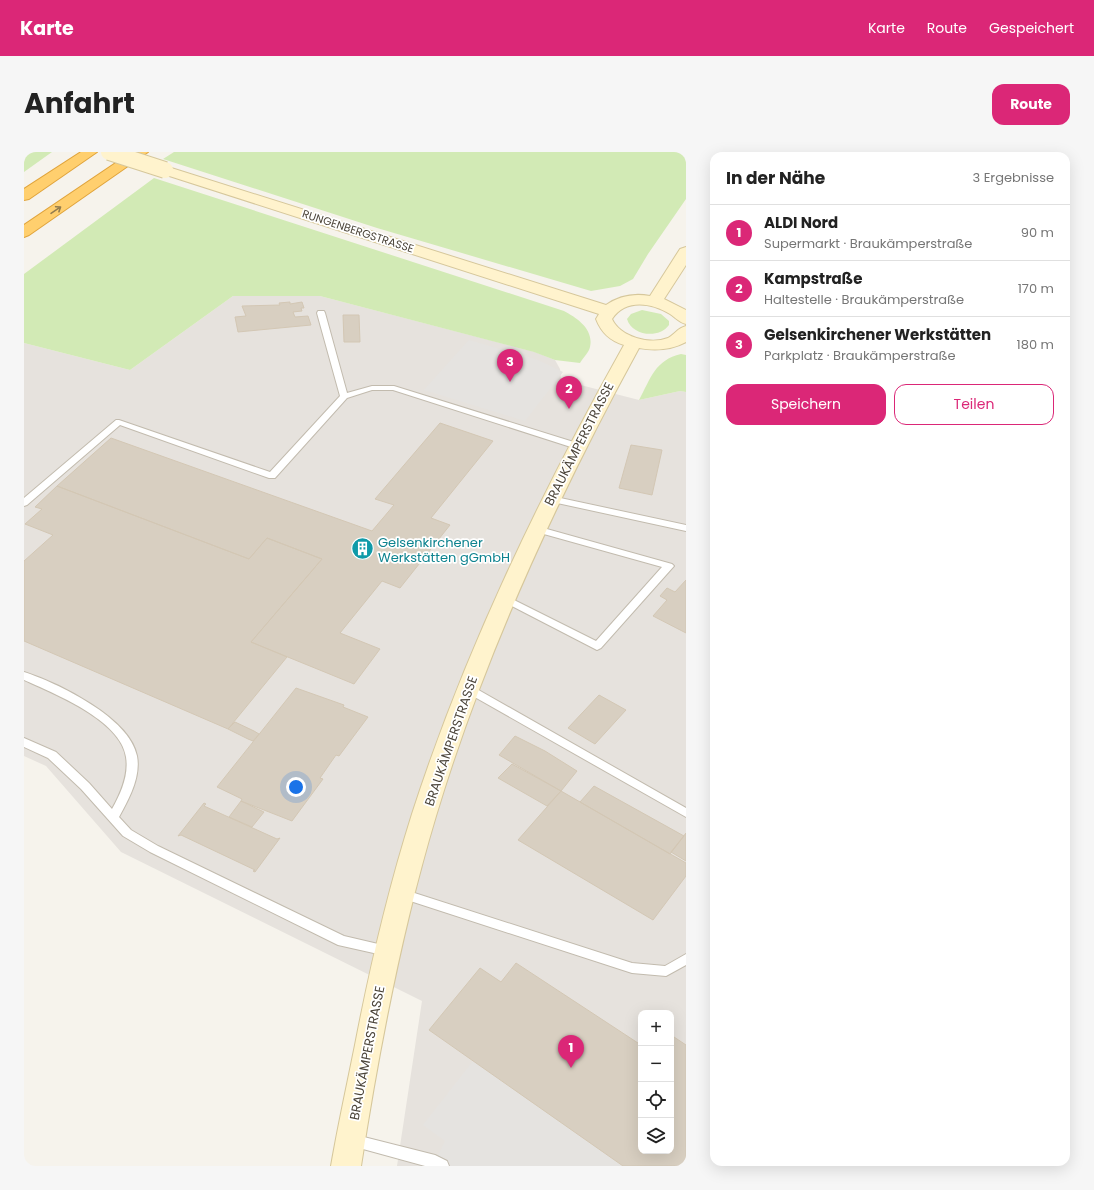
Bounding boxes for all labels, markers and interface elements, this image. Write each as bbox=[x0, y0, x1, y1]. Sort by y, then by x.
text: Karte bbox=[20, 15, 74, 42]
text: Karte bbox=[868, 18, 905, 38]
text: Route bbox=[927, 18, 967, 38]
text: Gespeichert bbox=[989, 18, 1074, 38]
text: Anfahrt bbox=[24, 84, 135, 123]
button: Route bbox=[992, 84, 1070, 125]
text: In der Nähe bbox=[726, 166, 825, 190]
text: 3 Ergebnisse bbox=[973, 168, 1054, 187]
street label: RUNGENBERGSTRASSE bbox=[300, 205, 416, 257]
one-way arrow bbox=[50, 206, 61, 214]
text: ALDI Nord bbox=[764, 212, 838, 233]
text: 1 bbox=[737, 223, 741, 242]
text: 90 m bbox=[1021, 223, 1054, 242]
text: Supermarkt · Braukämperstraße bbox=[764, 234, 972, 253]
text: Kampstraße bbox=[764, 268, 862, 289]
text: 2 bbox=[735, 279, 743, 298]
text: 170 m bbox=[1018, 279, 1054, 298]
text: Haltestelle · Braukämperstraße bbox=[764, 290, 964, 309]
text: Gelsenkirchener Werkstätten bbox=[764, 324, 991, 345]
text: 3 bbox=[735, 335, 743, 354]
text: 180 m bbox=[1017, 335, 1054, 354]
text: Parkplatz · Braukämperstraße bbox=[764, 346, 956, 365]
pin: 3 bbox=[497, 349, 523, 382]
pin: 2 bbox=[556, 376, 582, 409]
street label: BRAUKÄMPERSTRASSE bbox=[540, 379, 618, 509]
button: Speichern bbox=[726, 384, 886, 425]
button: Teilen bbox=[894, 384, 1054, 425]
place label: Gelsenkirchener Werkstätten gGmbH bbox=[378, 533, 510, 567]
building icon: Gelsenkirchener Werkstätten gGmbH bbox=[350, 536, 376, 562]
street label: BRAUKÄMPERSTRASSE bbox=[420, 673, 482, 809]
your location bbox=[286, 777, 306, 797]
street label: BRAUKÄMPERSTRASSE bbox=[345, 984, 389, 1122]
map controls bbox=[638, 1010, 674, 1154]
button: + bbox=[638, 1010, 674, 1046]
pin: 1 bbox=[558, 1035, 584, 1068]
button: − bbox=[638, 1046, 674, 1082]
button: locate bbox=[638, 1082, 674, 1118]
button: layers bbox=[638, 1118, 674, 1154]

